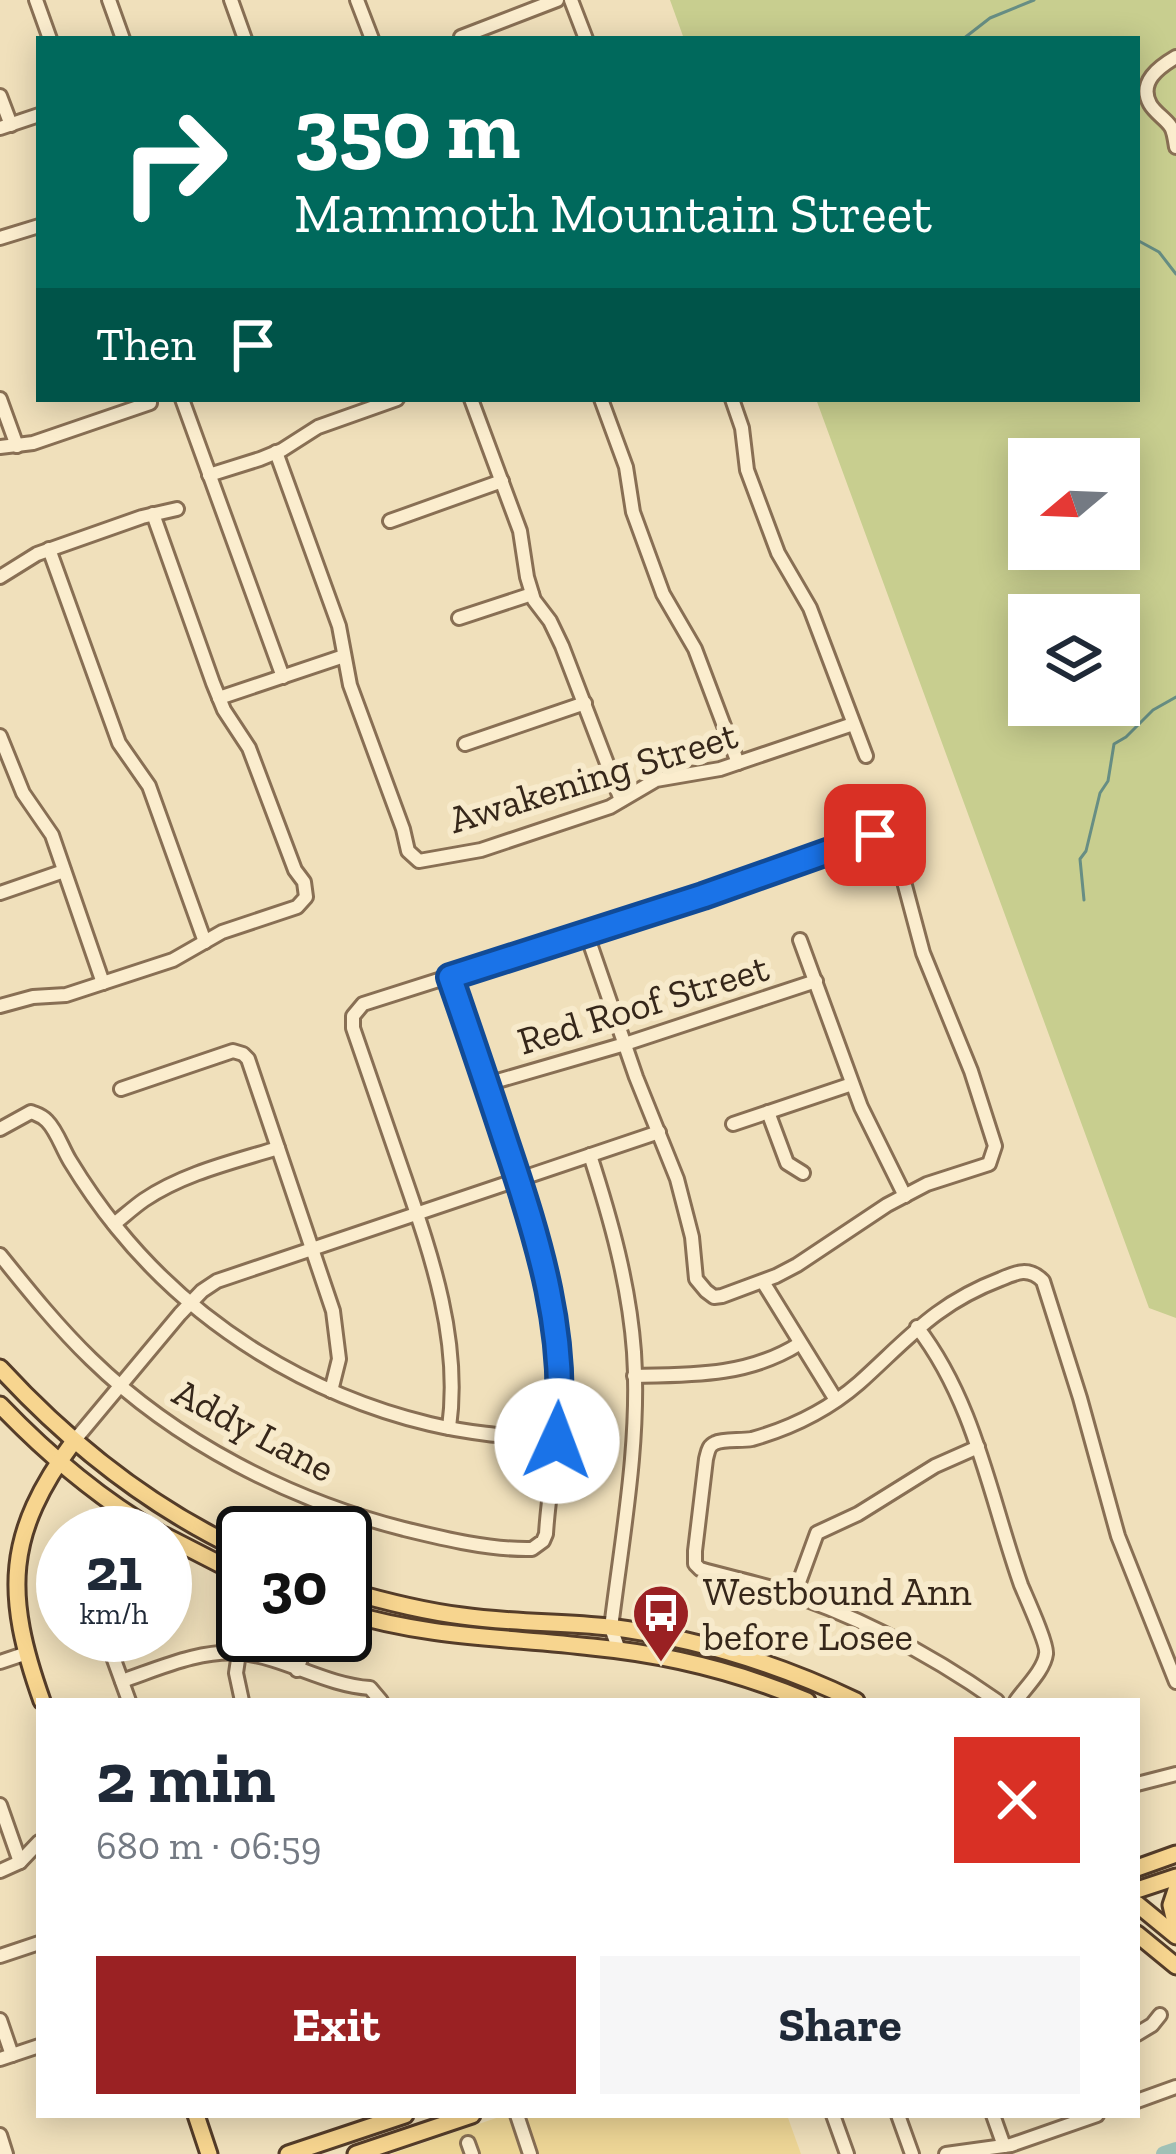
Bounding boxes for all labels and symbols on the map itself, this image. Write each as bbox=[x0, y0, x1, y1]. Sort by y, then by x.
north arrow bbox=[1008, 438, 1140, 570]
street label: Awakening Street bbox=[443, 711, 743, 843]
pin bbox=[824, 784, 926, 886]
street label: Red Roof Street bbox=[512, 943, 775, 1064]
street label: Addy Lane bbox=[165, 1368, 343, 1492]
position arrow bbox=[494, 1378, 620, 1504]
speed limit sign: 30 bbox=[216, 1506, 372, 1662]
place label: Westbound Ann before Losee bbox=[702, 1568, 972, 1660]
bus stop icon: Westbound Ann before Losee bbox=[630, 1582, 692, 1664]

